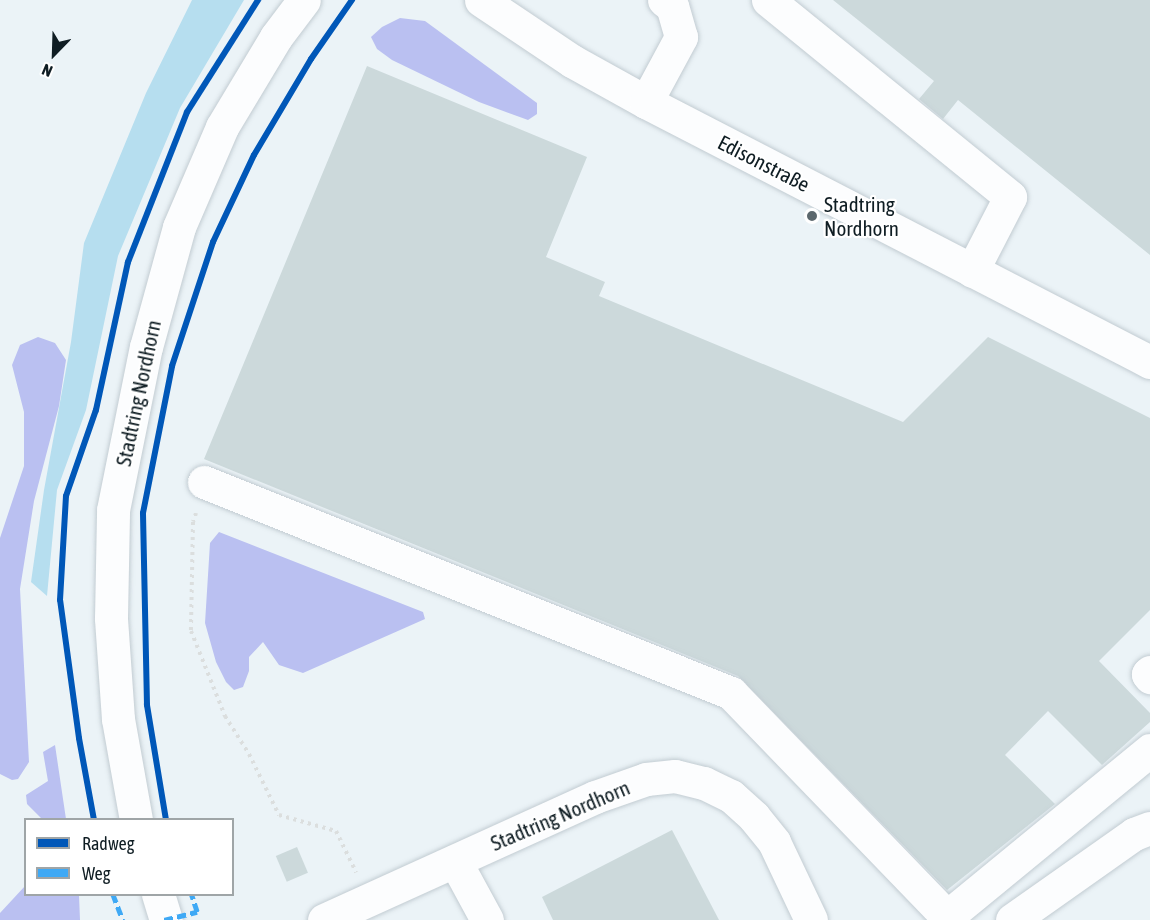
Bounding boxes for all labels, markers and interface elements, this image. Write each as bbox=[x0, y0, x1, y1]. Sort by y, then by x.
north arrow bbox=[24, 24, 84, 84]
text: N bbox=[39, 60, 55, 81]
street label: Edisonstraße bbox=[714, 129, 814, 197]
place label: Stadtring Nordhorn bbox=[824, 191, 899, 241]
marker: Stadtring Nordhorn bbox=[805, 209, 819, 223]
street label: Stadtring Nordhorn bbox=[110, 318, 166, 468]
street label: Stadtring Nordhorn bbox=[487, 774, 633, 856]
legend bbox=[24, 818, 234, 896]
text: Radweg bbox=[82, 833, 134, 854]
text: Weg bbox=[82, 863, 110, 884]

